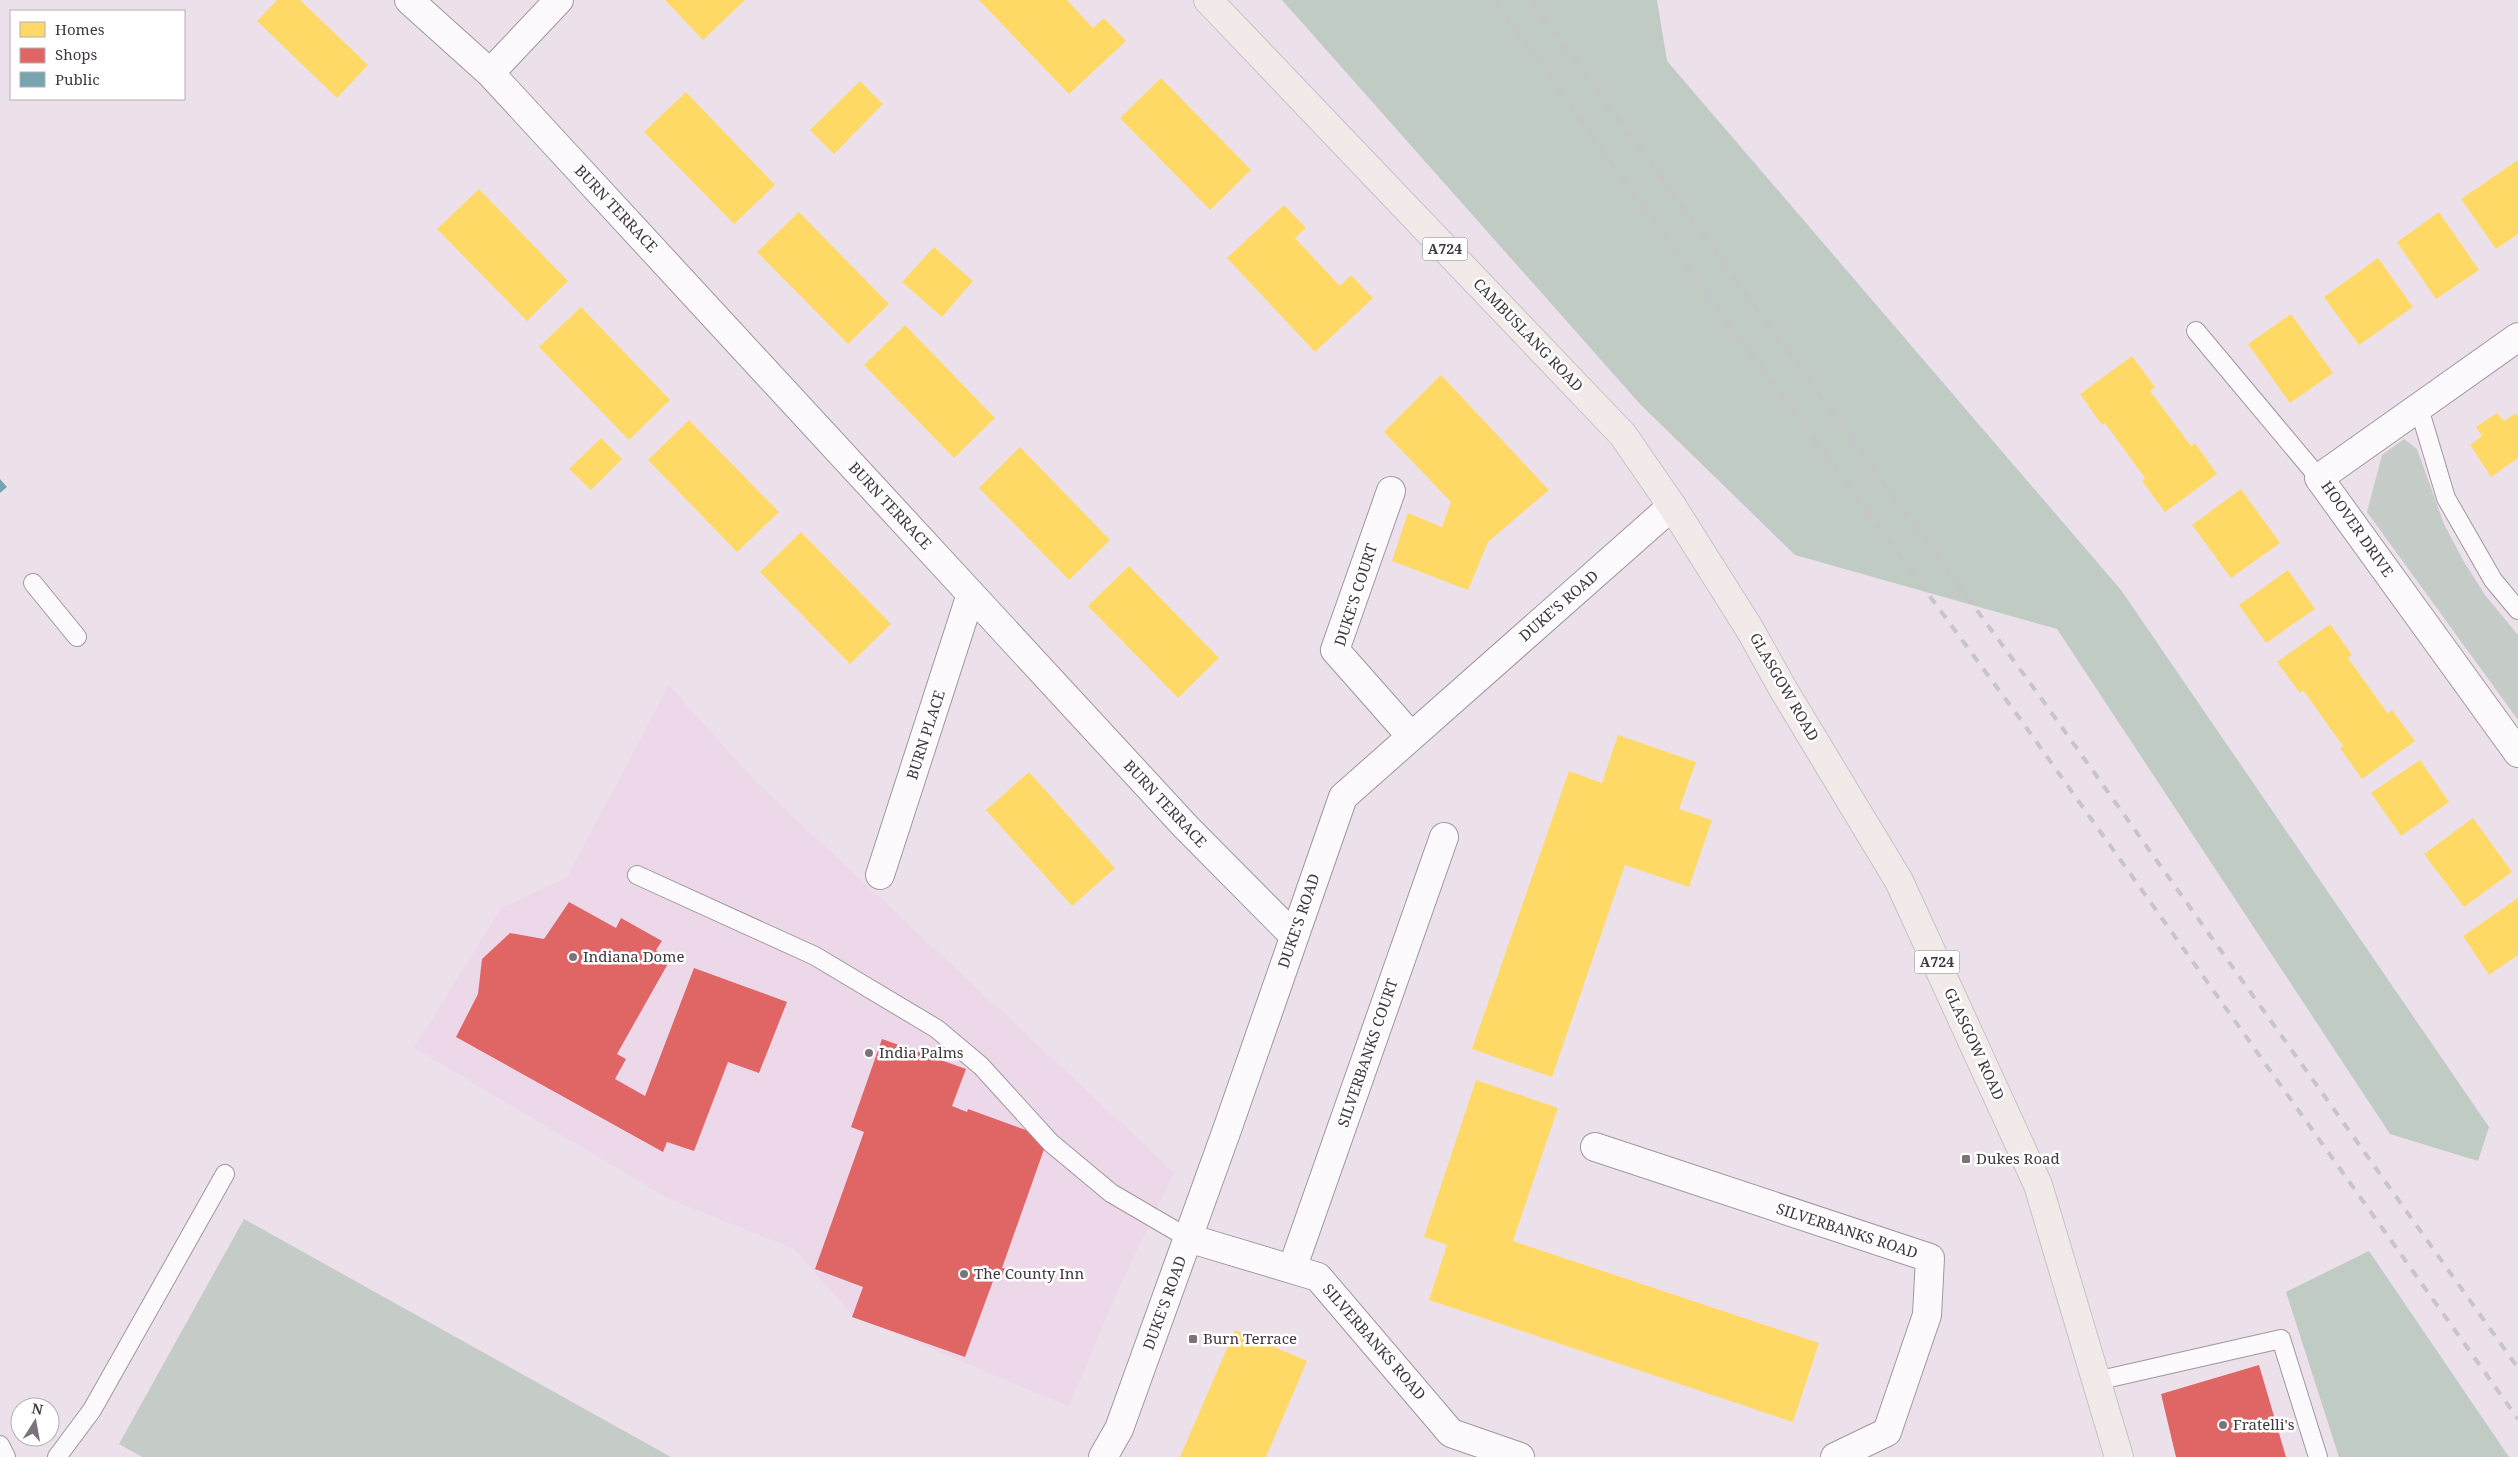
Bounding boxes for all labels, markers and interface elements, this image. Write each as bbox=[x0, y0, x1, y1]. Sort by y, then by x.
legend bbox=[10, 10, 185, 100]
text: Homes bbox=[55, 19, 105, 39]
text: Shops bbox=[55, 44, 98, 64]
text: Public bbox=[55, 69, 100, 89]
street label: BURN TERRACE bbox=[571, 160, 663, 256]
road number: A724 bbox=[1422, 238, 1468, 260]
street label: CAMBUSLANG ROAD bbox=[1469, 273, 1588, 395]
street label: BURN TERRACE bbox=[845, 457, 937, 553]
street label: HOOVER DRIVE bbox=[2317, 476, 2398, 580]
street label: DUKE'S COURT bbox=[1329, 541, 1381, 649]
street label: DUKE'S ROAD bbox=[1515, 565, 1602, 645]
street label: GLASGOW ROAD bbox=[1746, 629, 1824, 744]
street label: BURN PLACE bbox=[901, 687, 949, 782]
street label: BURN TERRACE bbox=[1120, 755, 1212, 851]
street label: DUKE'S ROAD bbox=[1273, 871, 1324, 971]
place label: Indiana Dome bbox=[583, 946, 684, 966]
road number: A724 bbox=[1914, 950, 1960, 974]
marker: Indiana Dome bbox=[567, 951, 579, 963]
street label: SILVERBANKS COURT bbox=[1332, 976, 1402, 1129]
street label: GLASGOW ROAD bbox=[1940, 984, 2010, 1103]
place label: India Palms bbox=[879, 1042, 964, 1062]
marker: India Palms bbox=[863, 1047, 875, 1059]
place label: Dukes Road bbox=[1976, 1148, 2060, 1168]
marker: Dukes Road bbox=[1960, 1153, 1972, 1165]
street label: SILVERBANKS ROAD bbox=[1774, 1198, 1921, 1262]
street label: DUKE'S ROAD bbox=[1138, 1253, 1190, 1352]
place label: The County Inn bbox=[974, 1263, 1085, 1283]
marker: The County Inn bbox=[958, 1268, 970, 1280]
street label: SILVERBANKS ROAD bbox=[1319, 1279, 1431, 1404]
place label: Burn Terrace bbox=[1203, 1328, 1297, 1348]
marker: Burn Terrace bbox=[1187, 1333, 1199, 1345]
north arrow bbox=[10, 1397, 60, 1447]
text: N bbox=[30, 1398, 45, 1419]
place label: Fratelli's bbox=[2233, 1414, 2295, 1434]
marker: Fratelli's bbox=[2217, 1419, 2229, 1431]

